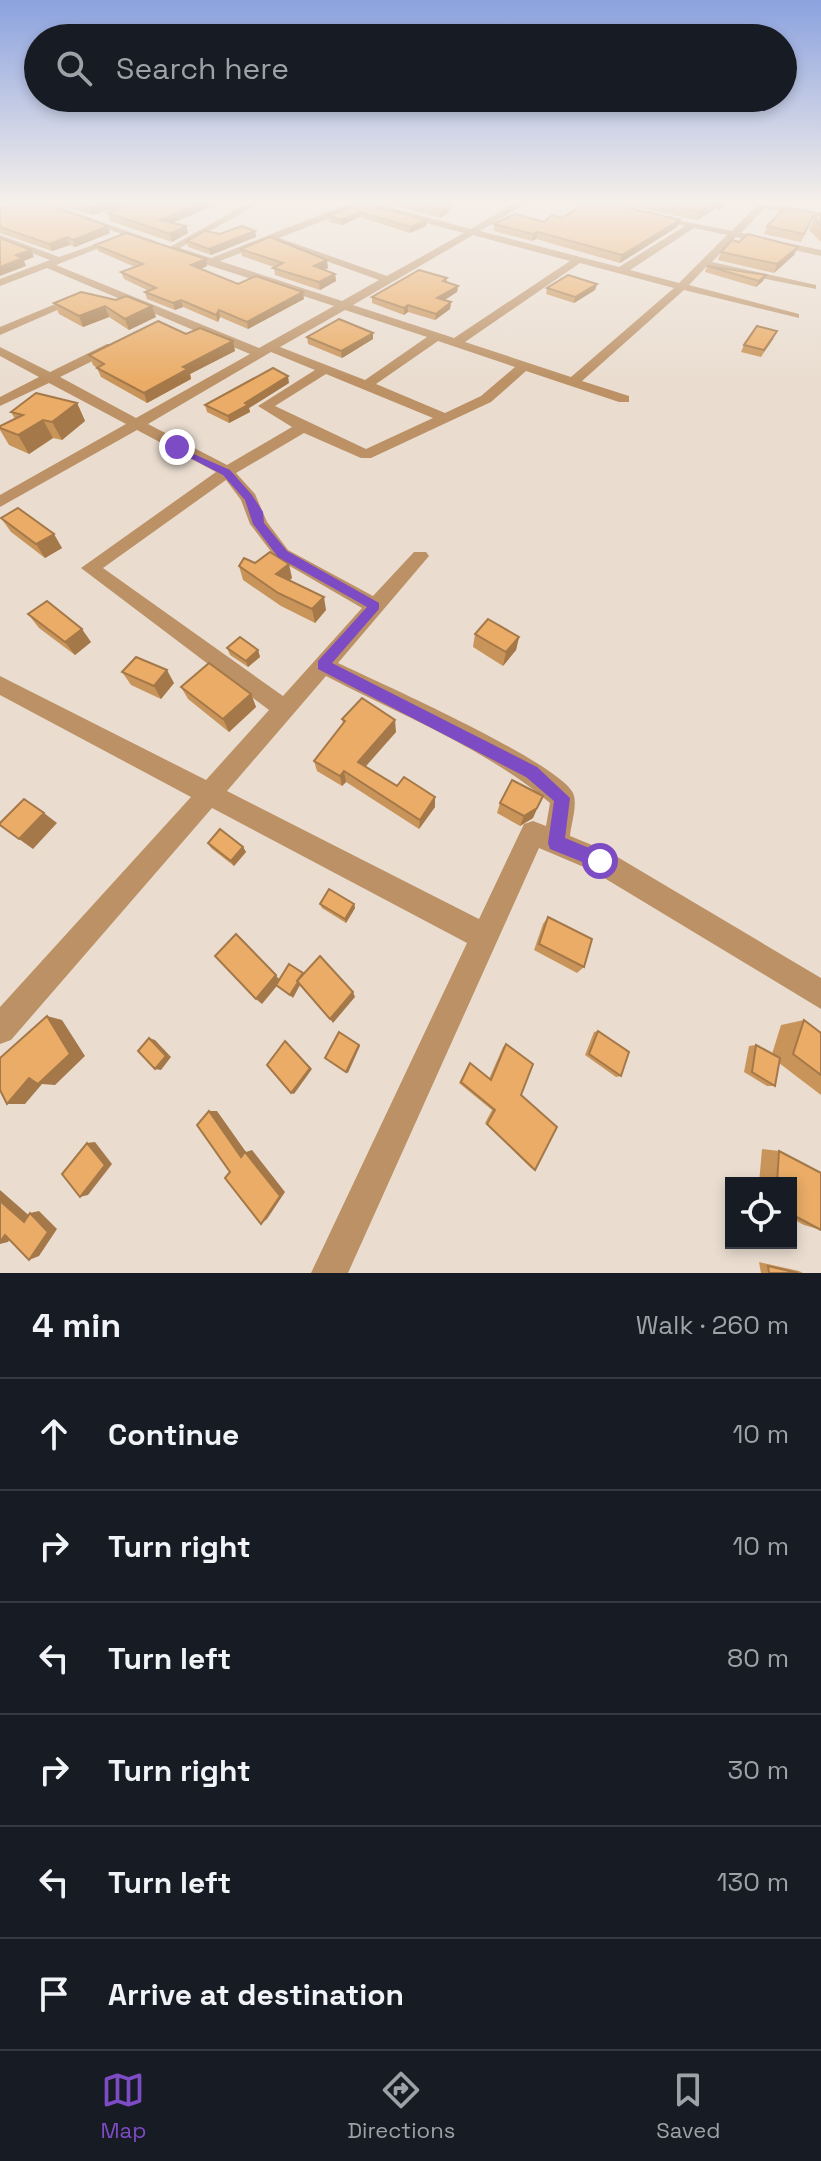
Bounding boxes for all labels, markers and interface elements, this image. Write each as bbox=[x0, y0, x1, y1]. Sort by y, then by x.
search box bbox=[24, 24, 797, 112]
icon: search bbox=[52, 46, 96, 90]
text: Search here bbox=[116, 49, 289, 88]
route end bbox=[159, 429, 195, 465]
route start bbox=[582, 843, 618, 879]
map controls bbox=[725, 1177, 797, 1249]
button: locate bbox=[725, 1177, 797, 1249]
text: 4 min bbox=[32, 1304, 121, 1347]
text: Walk · 260 m bbox=[636, 1308, 789, 1342]
icon: ahead bbox=[32, 1412, 76, 1456]
text: Continue bbox=[108, 1415, 239, 1454]
text: 10 m bbox=[732, 1417, 789, 1451]
icon: right bbox=[32, 1524, 76, 1568]
text: Turn right bbox=[108, 1527, 251, 1566]
text: 10 m bbox=[732, 1529, 789, 1563]
icon: left bbox=[32, 1636, 76, 1680]
text: Turn left bbox=[108, 1639, 231, 1678]
text: 80 m bbox=[727, 1641, 789, 1675]
icon: right bbox=[32, 1748, 76, 1792]
text: Turn right bbox=[108, 1751, 251, 1790]
text: 30 m bbox=[728, 1753, 789, 1787]
icon: left bbox=[32, 1860, 76, 1904]
text: Turn left bbox=[108, 1863, 231, 1902]
text: 130 m bbox=[717, 1865, 789, 1899]
icon: arrive bbox=[32, 1972, 76, 2016]
text: Arrive at destination bbox=[108, 1975, 404, 2014]
tab: Map bbox=[101, 2068, 146, 2144]
tab: Directions bbox=[347, 2068, 455, 2144]
tab: Saved bbox=[656, 2068, 720, 2144]

